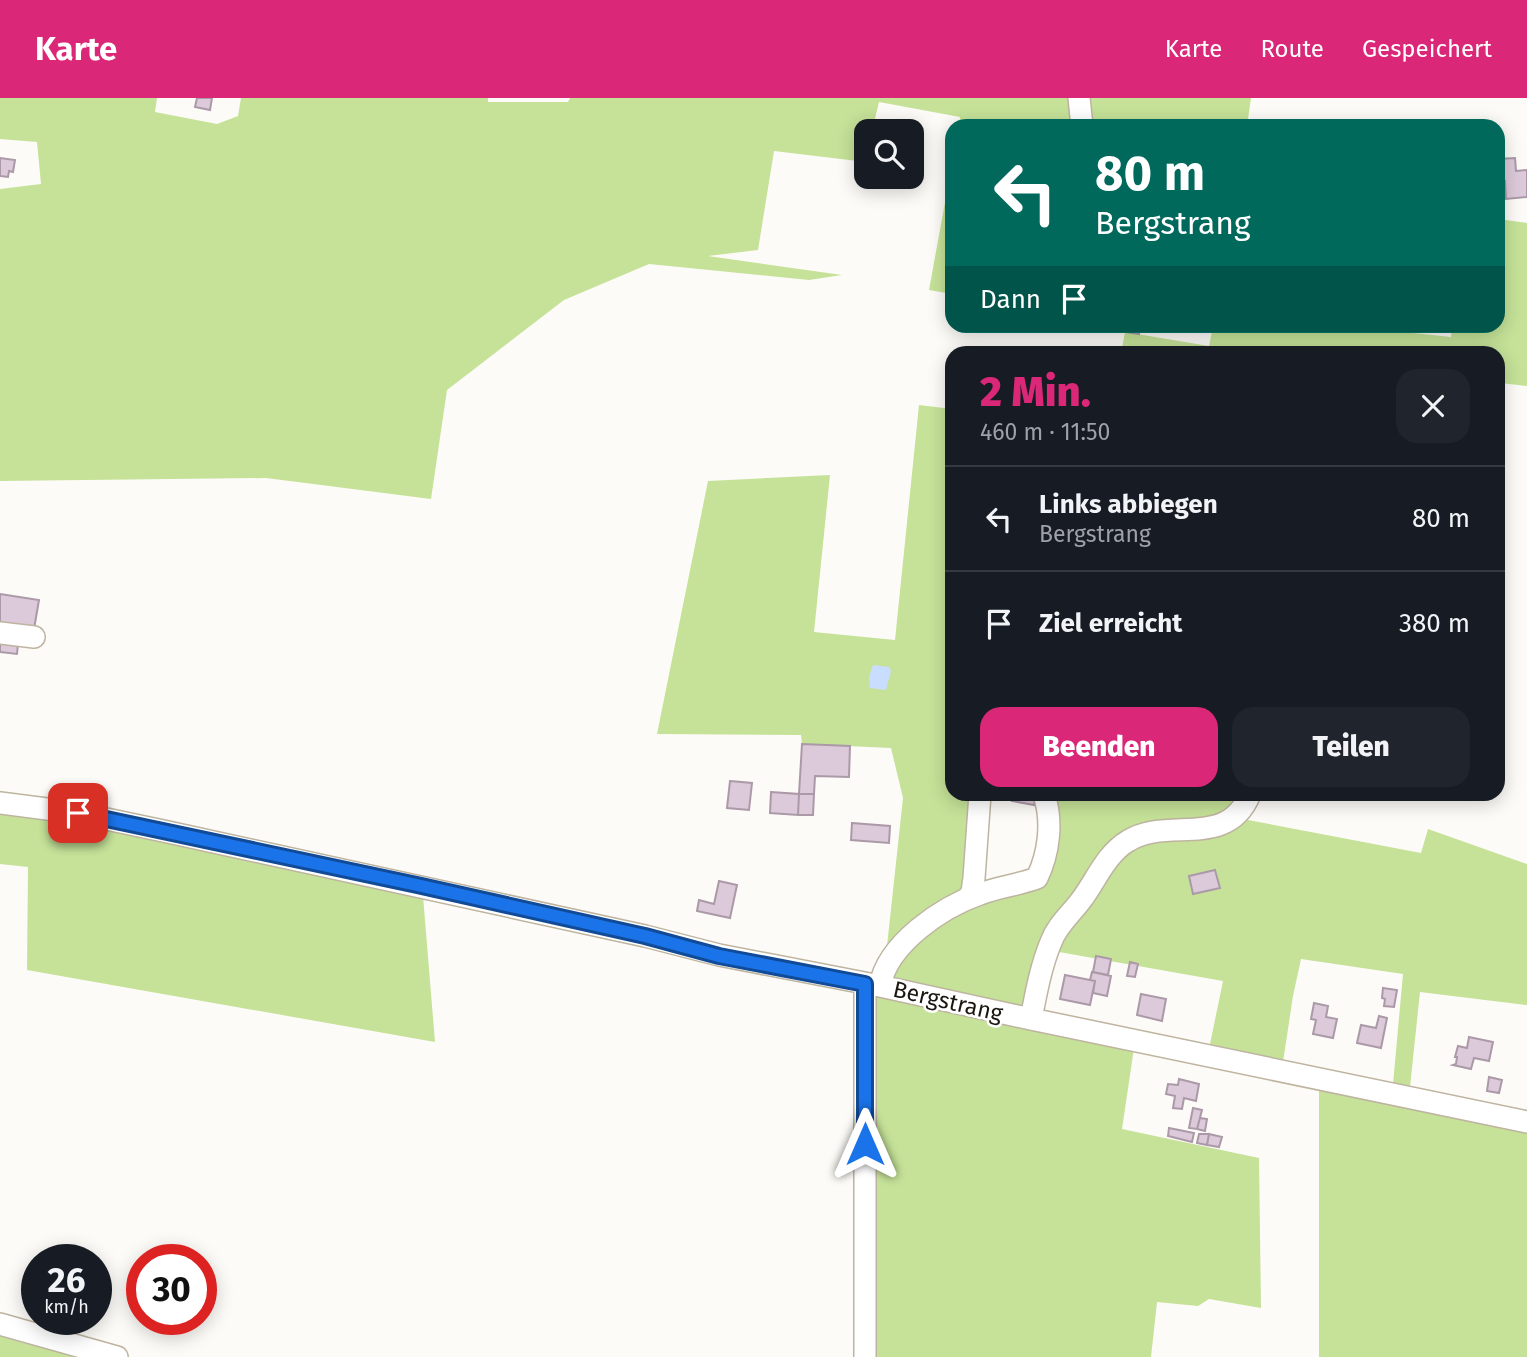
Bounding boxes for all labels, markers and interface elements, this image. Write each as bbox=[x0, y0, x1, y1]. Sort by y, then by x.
text: Karte bbox=[35, 29, 117, 69]
text: Karte bbox=[1165, 35, 1222, 63]
text: Route bbox=[1260, 35, 1324, 63]
text: Gespeichert bbox=[1362, 35, 1492, 63]
map controls bbox=[854, 119, 924, 189]
button: search bbox=[854, 119, 924, 189]
text: 80 m bbox=[1095, 144, 1205, 203]
icon: left bbox=[980, 147, 1071, 238]
text: Bergstrang bbox=[1095, 204, 1251, 242]
icon: arrive bbox=[1055, 280, 1093, 318]
text: Dann bbox=[980, 284, 1041, 315]
text: 2 Min. bbox=[980, 367, 1091, 417]
button: close bbox=[1396, 369, 1470, 443]
text: 460 m · 11:50 bbox=[980, 418, 1110, 446]
text: Links abbiegen bbox=[1039, 489, 1218, 520]
icon: left bbox=[980, 500, 1018, 538]
text: 80 m bbox=[1412, 503, 1470, 534]
text: Bergstrang bbox=[1039, 520, 1151, 548]
icon: arrive bbox=[980, 605, 1018, 643]
text: Ziel erreicht bbox=[1039, 608, 1182, 639]
text: 380 m bbox=[1399, 608, 1470, 639]
button: Beenden bbox=[980, 707, 1218, 787]
button: Teilen bbox=[1232, 707, 1470, 787]
pin bbox=[48, 783, 108, 843]
icon: arrive bbox=[59, 794, 97, 832]
street label: Bergstrang bbox=[890, 975, 1006, 1027]
position arrow bbox=[828, 1107, 902, 1181]
speed limit sign: 30 bbox=[126, 1244, 217, 1335]
text: 26 bbox=[48, 1259, 85, 1301]
text: km/h bbox=[44, 1296, 89, 1318]

